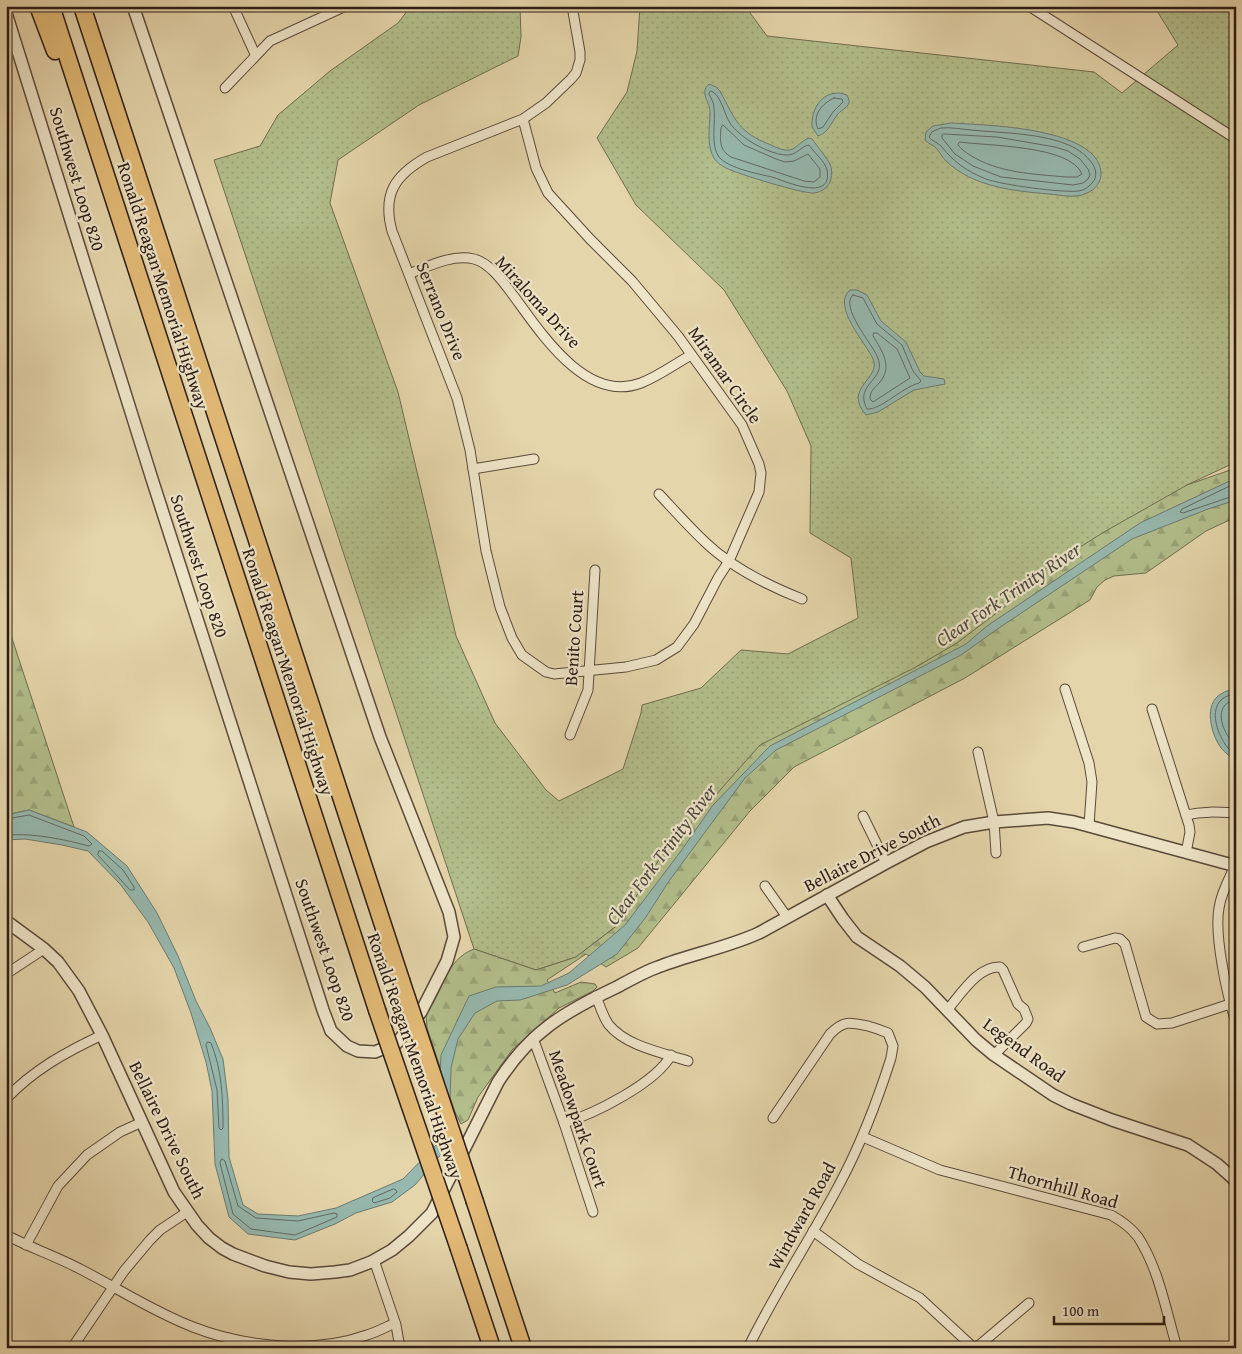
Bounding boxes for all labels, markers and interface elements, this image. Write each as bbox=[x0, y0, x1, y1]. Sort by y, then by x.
street label: Southwest Loop 820 bbox=[43, 104, 112, 255]
street label: Ronald Reagan Memorial Highway bbox=[111, 159, 216, 413]
street label: Miraloma Drive bbox=[489, 249, 588, 354]
street label: Serrano Drive bbox=[409, 258, 473, 364]
street label: Miramar Circle bbox=[682, 321, 769, 429]
street label: Southwest Loop 820 bbox=[164, 491, 235, 641]
water label: Clear Fork Trinity River bbox=[930, 534, 1087, 653]
street label: Ronald Reagan Memorial Highway bbox=[236, 545, 341, 799]
street label: Benito Court bbox=[557, 589, 590, 687]
water label: Clear Fork Trinity River bbox=[599, 777, 724, 930]
street label: Bellaire Drive South bbox=[799, 806, 945, 899]
street label: Southwest Loop 820 bbox=[288, 875, 363, 1025]
street label: Ronald Reagan Memorial Highway bbox=[361, 929, 470, 1183]
street label: Legend Road bbox=[978, 1010, 1071, 1089]
street label: Meadowpark Court bbox=[542, 1046, 615, 1192]
street label: Bellaire Drive South bbox=[122, 1056, 213, 1203]
street label: Windward Road bbox=[761, 1157, 843, 1275]
street label: Thornhill Road bbox=[1005, 1158, 1122, 1215]
scale bar bbox=[1054, 1294, 1164, 1326]
text: 100 m bbox=[1062, 1300, 1100, 1321]

